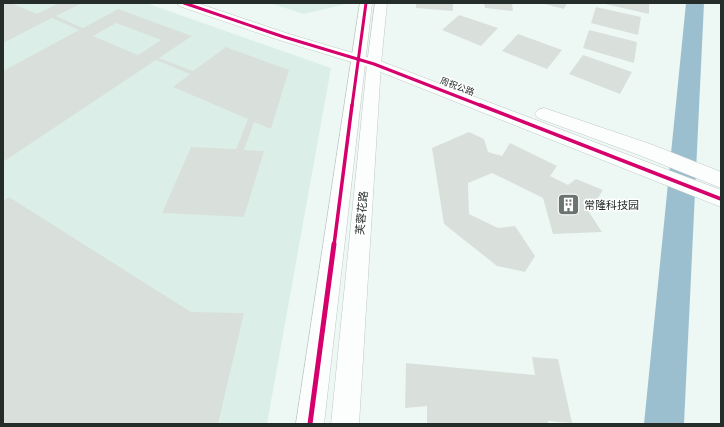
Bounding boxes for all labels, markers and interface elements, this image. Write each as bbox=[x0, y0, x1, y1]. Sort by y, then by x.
street label: 周祝公路 bbox=[438, 75, 476, 99]
street label: 芙蓉花路 bbox=[354, 191, 370, 235]
building icon: 常隆科技园 bbox=[556, 192, 582, 218]
place label: 常隆科技园 bbox=[584, 199, 639, 212]

